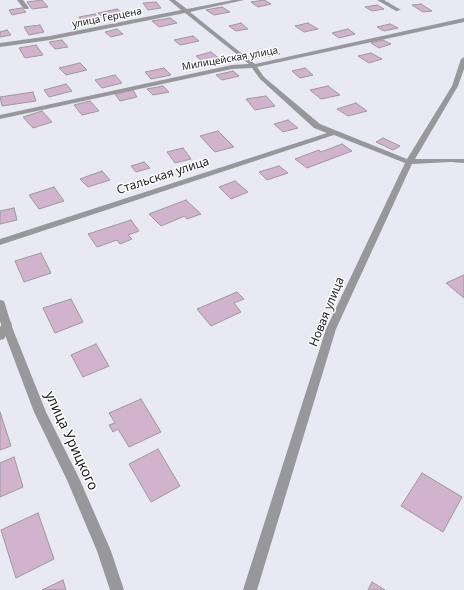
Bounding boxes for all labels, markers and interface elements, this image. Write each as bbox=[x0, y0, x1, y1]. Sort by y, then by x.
street label: улица Герцена bbox=[71, 5, 143, 31]
street label: Милицейская улица bbox=[181, 45, 279, 73]
street label: Стальская улица bbox=[115, 154, 211, 198]
street label: Новая улица bbox=[307, 275, 347, 349]
street label: улица Урицкого bbox=[41, 389, 101, 493]

